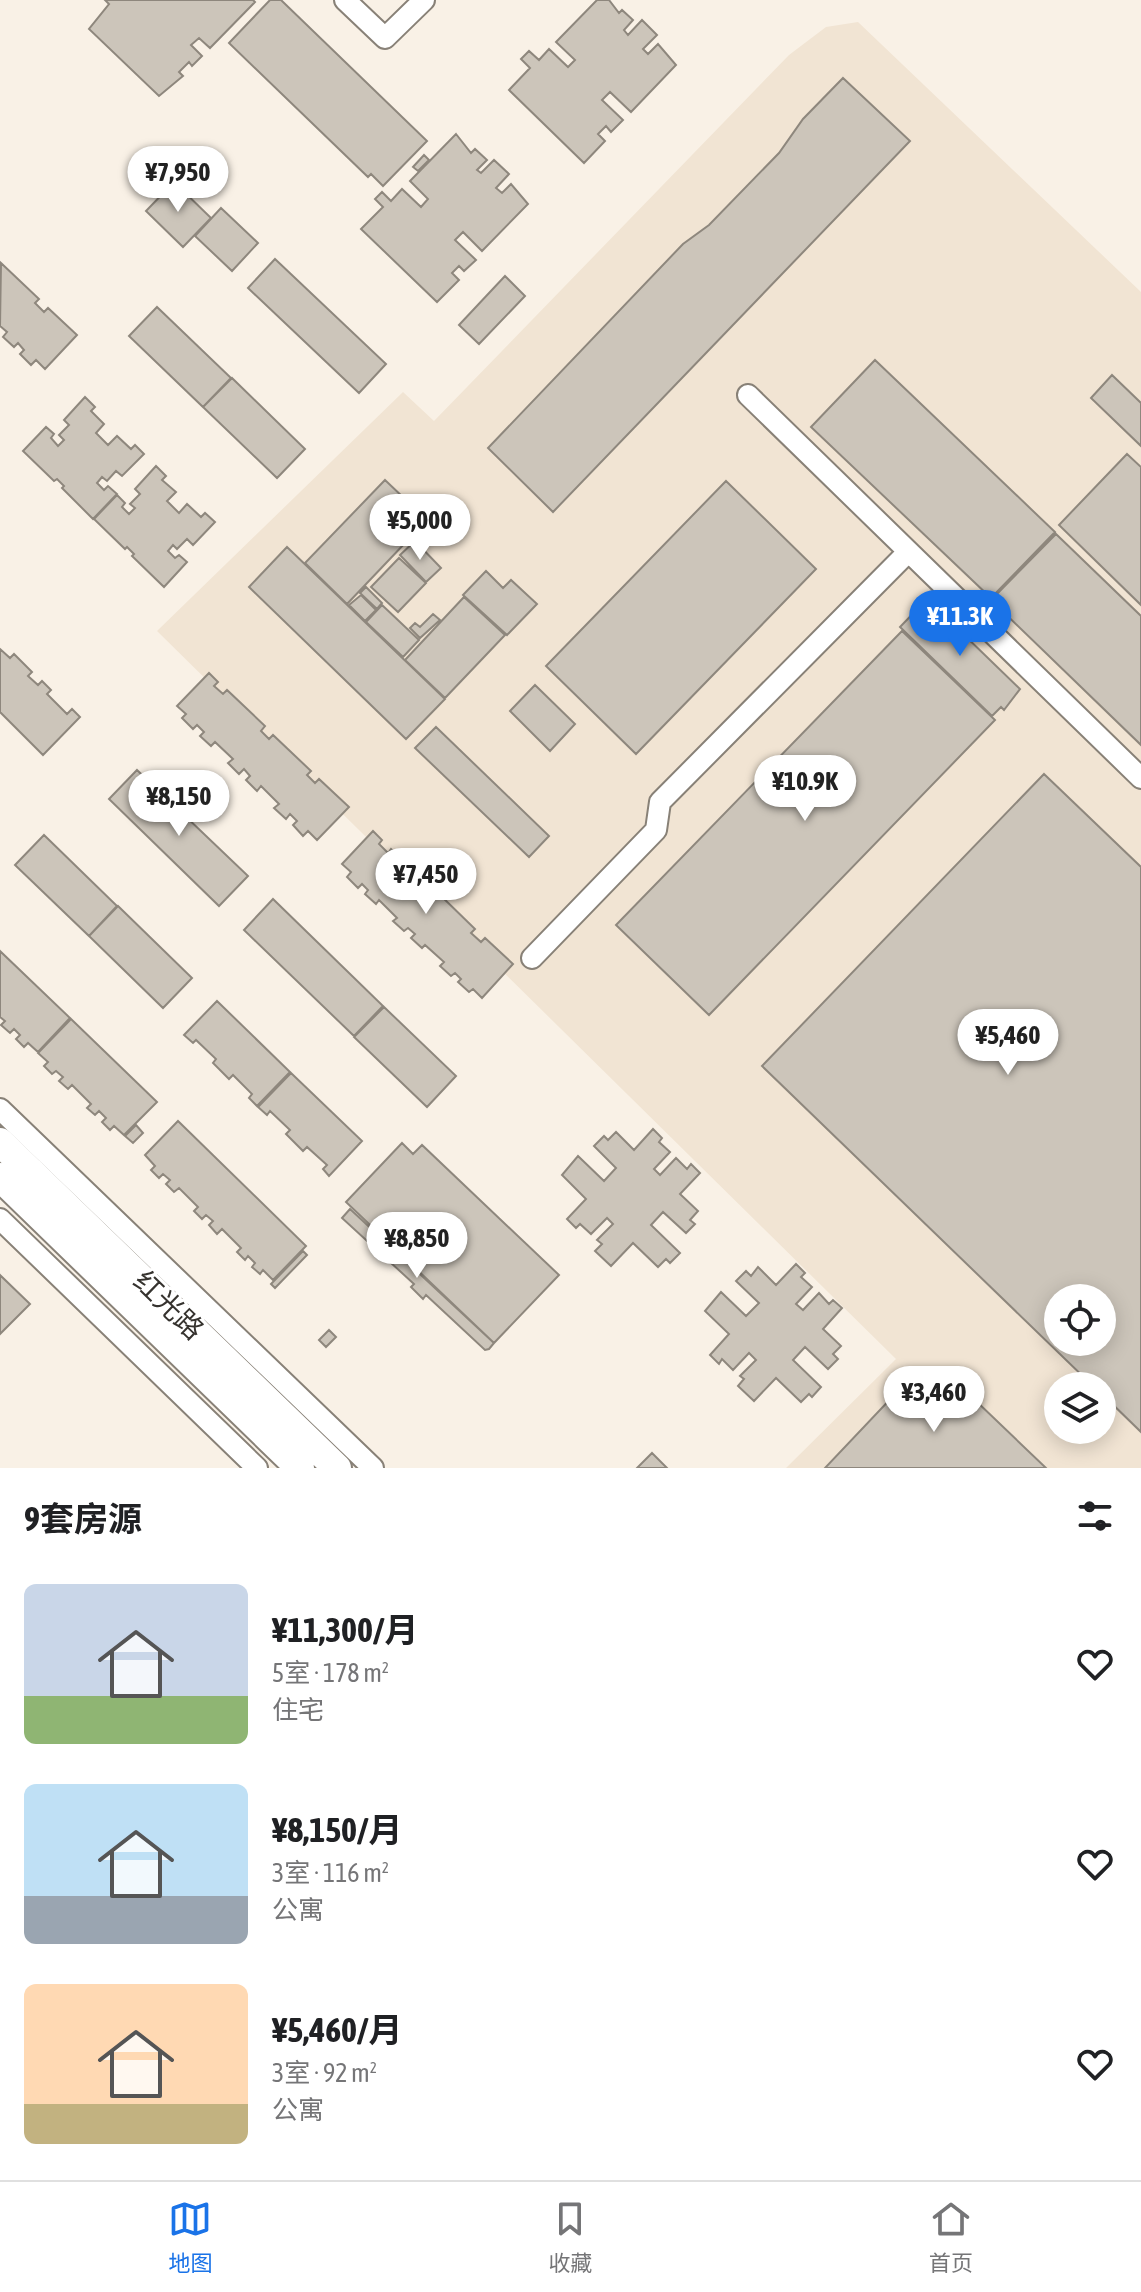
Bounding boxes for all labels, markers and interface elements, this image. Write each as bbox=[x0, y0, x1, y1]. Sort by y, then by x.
pin: ¥7,950 bbox=[113, 146, 243, 214]
text: ¥7,950 bbox=[145, 157, 211, 187]
pin: ¥5,000 bbox=[355, 494, 485, 562]
text: ¥5,000 bbox=[387, 505, 453, 535]
pin: ¥11.3K bbox=[895, 590, 1025, 658]
text: ¥11.3K bbox=[927, 601, 993, 631]
pin: ¥10.9K bbox=[740, 755, 870, 823]
text: ¥10.9K bbox=[772, 766, 838, 796]
pin: ¥8,150 bbox=[114, 770, 244, 838]
text: ¥8,150 bbox=[146, 781, 212, 811]
pin: ¥7,450 bbox=[361, 848, 491, 916]
text: ¥7,450 bbox=[393, 859, 459, 889]
pin: ¥5,460 bbox=[943, 1009, 1073, 1077]
text: ¥5,460 bbox=[975, 1020, 1041, 1050]
pin: ¥8,850 bbox=[352, 1212, 482, 1280]
text: ¥8,850 bbox=[384, 1223, 450, 1253]
street label: 红光路 bbox=[128, 1264, 210, 1346]
map controls bbox=[1044, 1284, 1116, 1444]
button: locate bbox=[1044, 1284, 1116, 1356]
pin: ¥3,460 bbox=[869, 1366, 999, 1434]
button: layers bbox=[1044, 1372, 1116, 1444]
text: ¥3,460 bbox=[901, 1377, 967, 1407]
icon: filters bbox=[1073, 1494, 1117, 1538]
text: 9套房源 bbox=[24, 1499, 142, 1538]
text: ¥11,300/月 bbox=[272, 1610, 419, 1649]
icon: home bbox=[88, 1616, 184, 1712]
icon: heart bbox=[1073, 1642, 1117, 1686]
text: 5室 · 178 m² bbox=[272, 1658, 389, 1688]
text: 住宅 bbox=[272, 1695, 324, 1725]
text: ¥8,150/月 bbox=[272, 1810, 403, 1849]
icon: home bbox=[88, 1816, 184, 1912]
icon: heart bbox=[1073, 1842, 1117, 1886]
text: 3室 · 116 m² bbox=[272, 1858, 389, 1888]
text: 公寓 bbox=[272, 1895, 324, 1925]
text: ¥5,460/月 bbox=[272, 2010, 403, 2049]
icon: home bbox=[88, 2016, 184, 2112]
icon: heart bbox=[1073, 2042, 1117, 2086]
text: 3室 · 92 m² bbox=[272, 2058, 377, 2088]
text: 公寓 bbox=[272, 2095, 324, 2125]
tab: 地图 bbox=[168, 2197, 212, 2277]
tab: 收藏 bbox=[548, 2197, 593, 2277]
tab: 首页 bbox=[929, 2197, 973, 2277]

